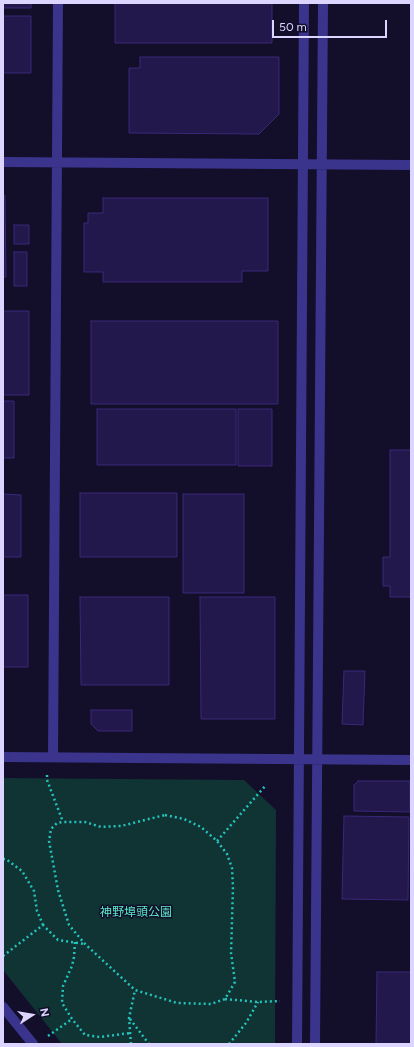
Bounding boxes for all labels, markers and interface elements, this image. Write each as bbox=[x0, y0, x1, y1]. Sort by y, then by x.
scale bar bbox=[274, 12, 389, 38]
text: 50 m bbox=[279, 20, 307, 34]
park label: 神野埠頭公園 bbox=[100, 905, 172, 919]
north arrow bbox=[12, 995, 52, 1035]
text: N bbox=[37, 1007, 51, 1018]

